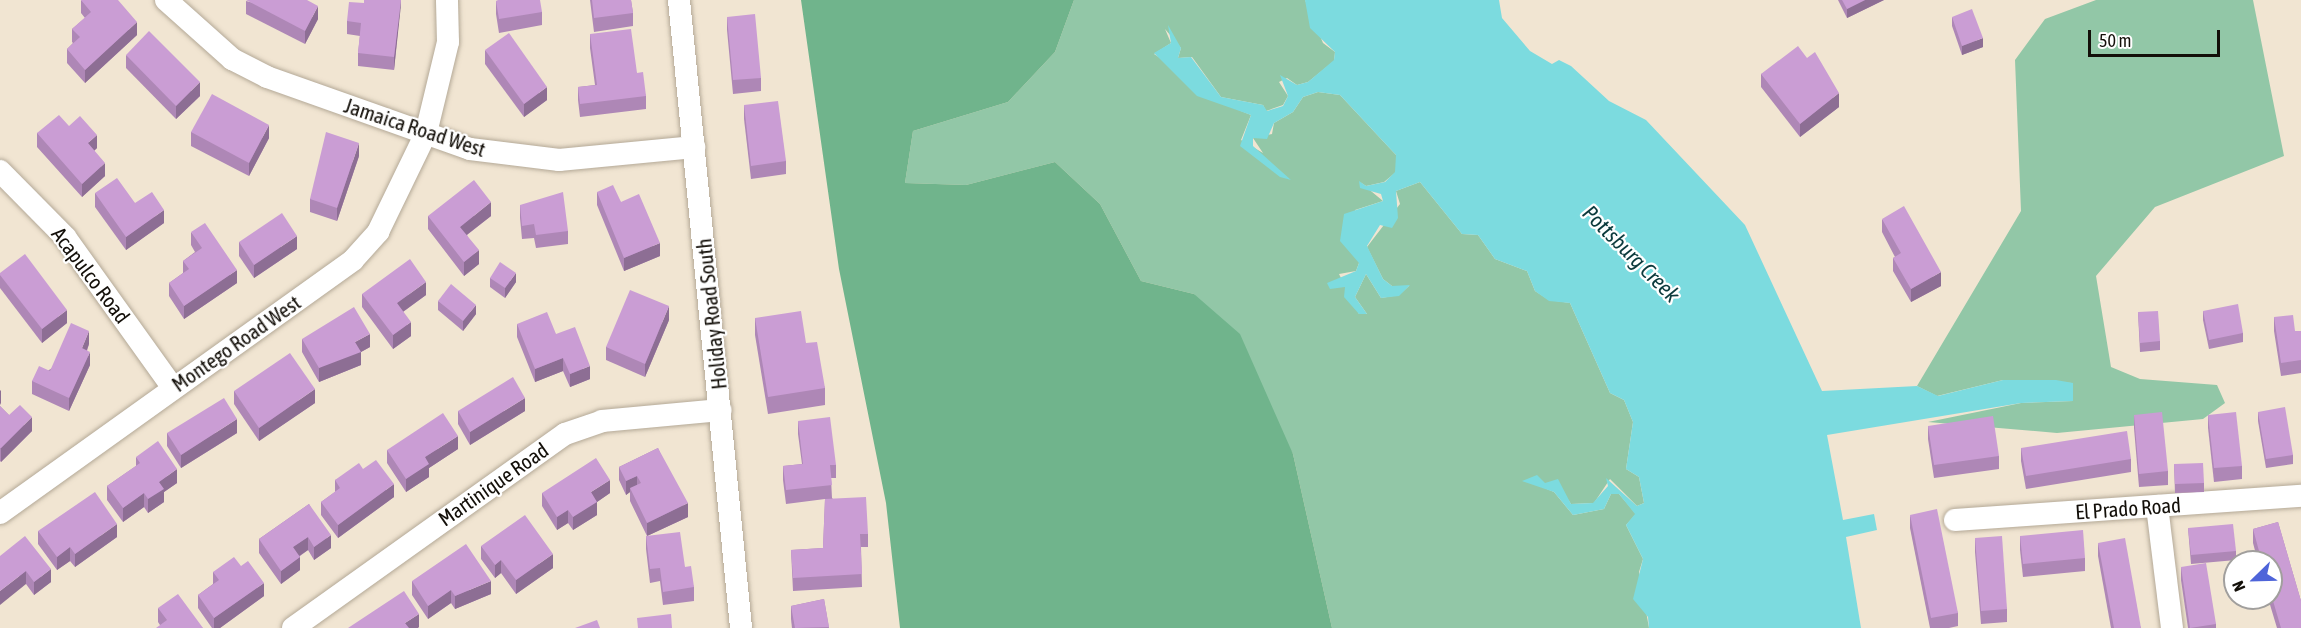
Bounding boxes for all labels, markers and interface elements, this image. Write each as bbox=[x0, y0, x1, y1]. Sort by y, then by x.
scale bar bbox=[2091, 18, 2223, 56]
text: 50 m bbox=[2099, 30, 2131, 51]
street label: Jamaica Road West bbox=[341, 92, 489, 162]
water label: Pottsburg Creek bbox=[1577, 200, 1685, 308]
street label: Acapulco Road bbox=[47, 222, 135, 328]
street label: Holiday Road South bbox=[691, 237, 731, 391]
street label: Montego Road West bbox=[167, 289, 305, 397]
street label: Martinique Road bbox=[433, 437, 553, 531]
street label: El Prado Road bbox=[2074, 492, 2182, 524]
north arrow bbox=[2223, 550, 2283, 610]
text: N bbox=[2228, 578, 2248, 594]

